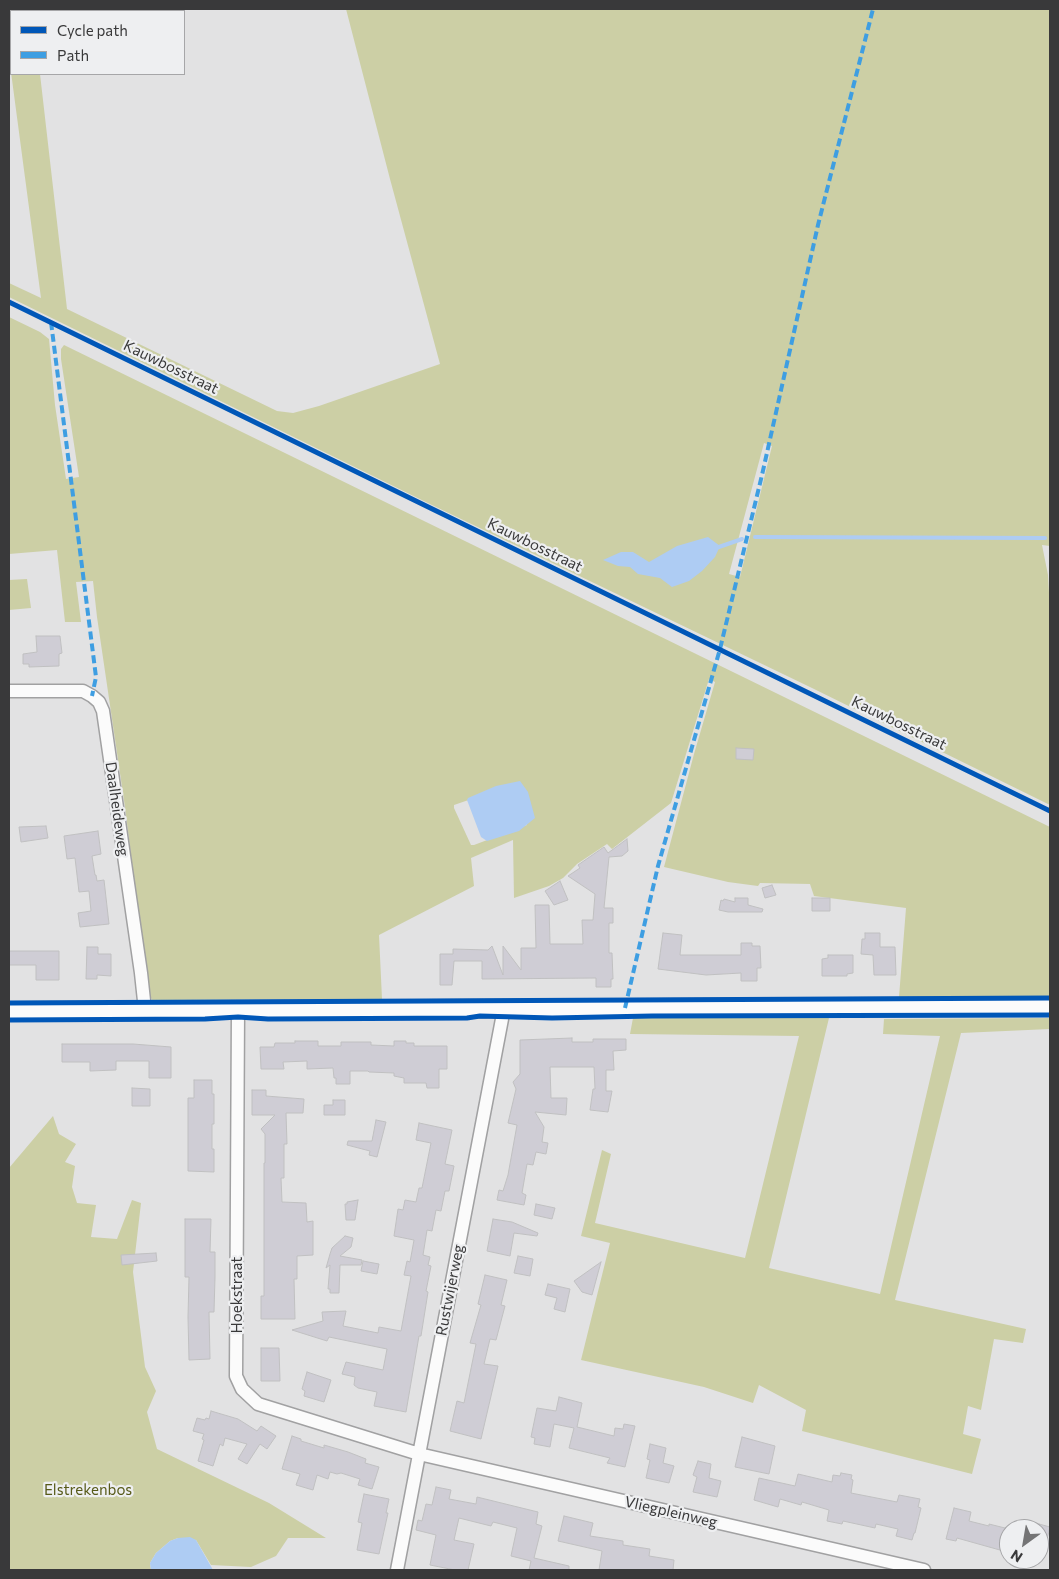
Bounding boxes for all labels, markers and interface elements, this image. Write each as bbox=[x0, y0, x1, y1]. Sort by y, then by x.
legend bbox=[10, 10, 185, 75]
text: Cycle path bbox=[57, 21, 128, 39]
text: Path bbox=[57, 46, 89, 64]
street label: Kauwbosstraat bbox=[121, 336, 221, 398]
street label: Kauwbosstraat bbox=[485, 514, 585, 576]
street label: Kauwbosstraat bbox=[849, 692, 949, 754]
street label: Daalheideweg bbox=[101, 761, 133, 857]
street label: Rustwijerweg bbox=[432, 1243, 468, 1337]
street label: Hoekstraat bbox=[228, 1257, 246, 1333]
park label: Elstrekenbos bbox=[44, 1481, 132, 1499]
street label: Vliegpleinweg bbox=[623, 1493, 719, 1531]
north arrow bbox=[999, 1519, 1049, 1569]
text: N bbox=[1007, 1546, 1025, 1566]

